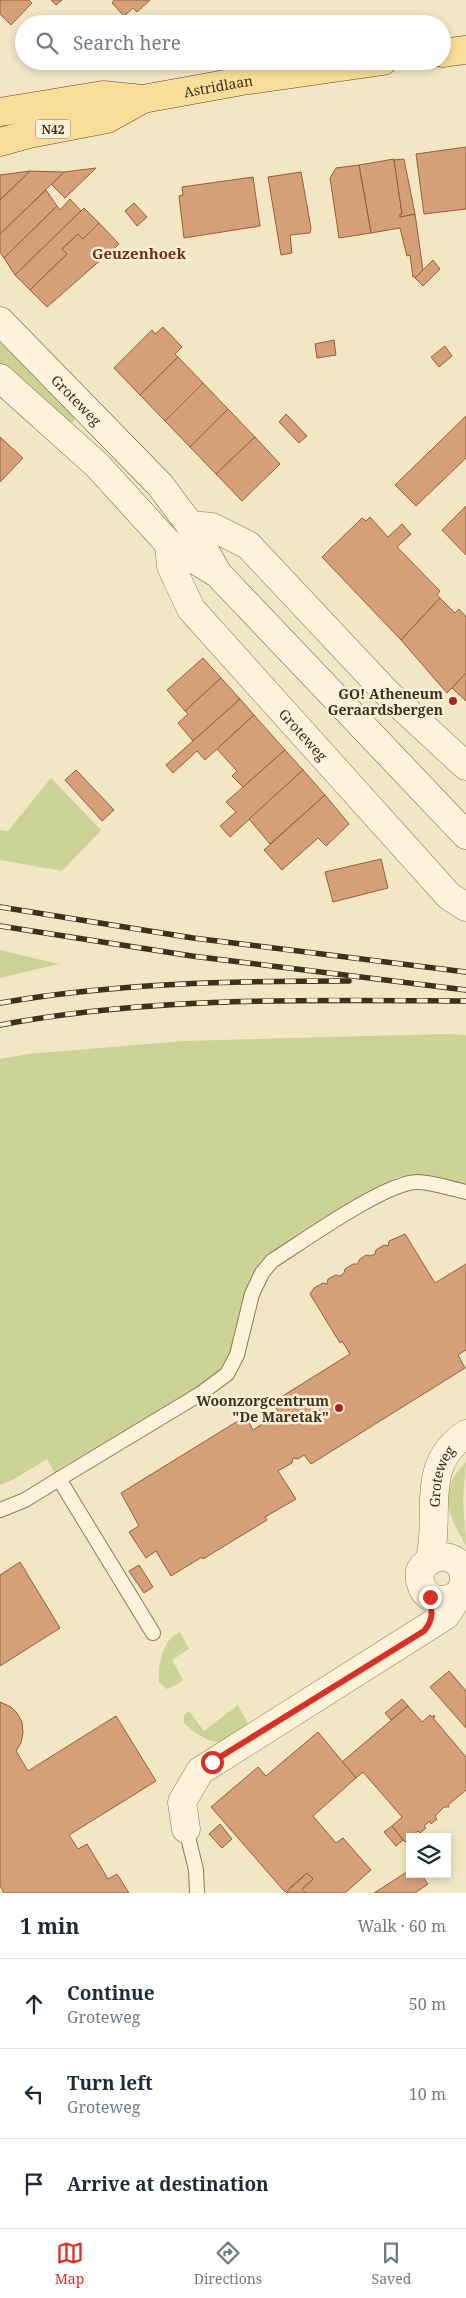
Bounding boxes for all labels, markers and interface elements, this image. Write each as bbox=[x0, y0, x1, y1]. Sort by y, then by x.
search box bbox=[15, 15, 451, 70]
icon: search bbox=[33, 29, 61, 57]
text: Search here bbox=[73, 30, 181, 56]
street label: Astridlaan bbox=[182, 70, 254, 101]
road number: N42 bbox=[36, 120, 70, 138]
district label: Geuzenhoek bbox=[92, 243, 186, 263]
street label: Groteweg bbox=[48, 370, 106, 430]
place label: GO! Atheneum Geraardsbergen bbox=[328, 684, 443, 719]
marker: GO! Atheneum Geraardsbergen bbox=[447, 695, 459, 707]
street label: Groteweg bbox=[275, 704, 332, 765]
place label: Woonzorgcentrum "De Maretak" bbox=[196, 1391, 329, 1426]
marker: Woonzorgcentrum "De Maretak" bbox=[333, 1402, 345, 1414]
street label: Groteweg bbox=[424, 1441, 459, 1508]
route end bbox=[419, 1586, 442, 1609]
route start bbox=[201, 1751, 224, 1774]
map controls bbox=[406, 1833, 451, 1878]
button: layers bbox=[406, 1833, 451, 1878]
text: 1 min bbox=[20, 1912, 79, 1940]
text: Walk · 60 m bbox=[358, 1915, 446, 1937]
text: Continue bbox=[67, 1980, 155, 2006]
icon: ahead bbox=[20, 1990, 48, 2018]
text: 50 m bbox=[409, 1993, 446, 2015]
text: Groteweg bbox=[67, 2006, 140, 2028]
text: Turn left bbox=[67, 2070, 153, 2096]
icon: left bbox=[20, 2080, 48, 2108]
text: 10 m bbox=[409, 2083, 446, 2105]
text: Groteweg bbox=[67, 2096, 140, 2118]
icon: arrive bbox=[20, 2170, 48, 2198]
text: Arrive at destination bbox=[67, 2171, 269, 2197]
tab: Map bbox=[55, 2239, 84, 2288]
tab: Directions bbox=[194, 2239, 262, 2288]
tab: Saved bbox=[372, 2239, 411, 2288]

